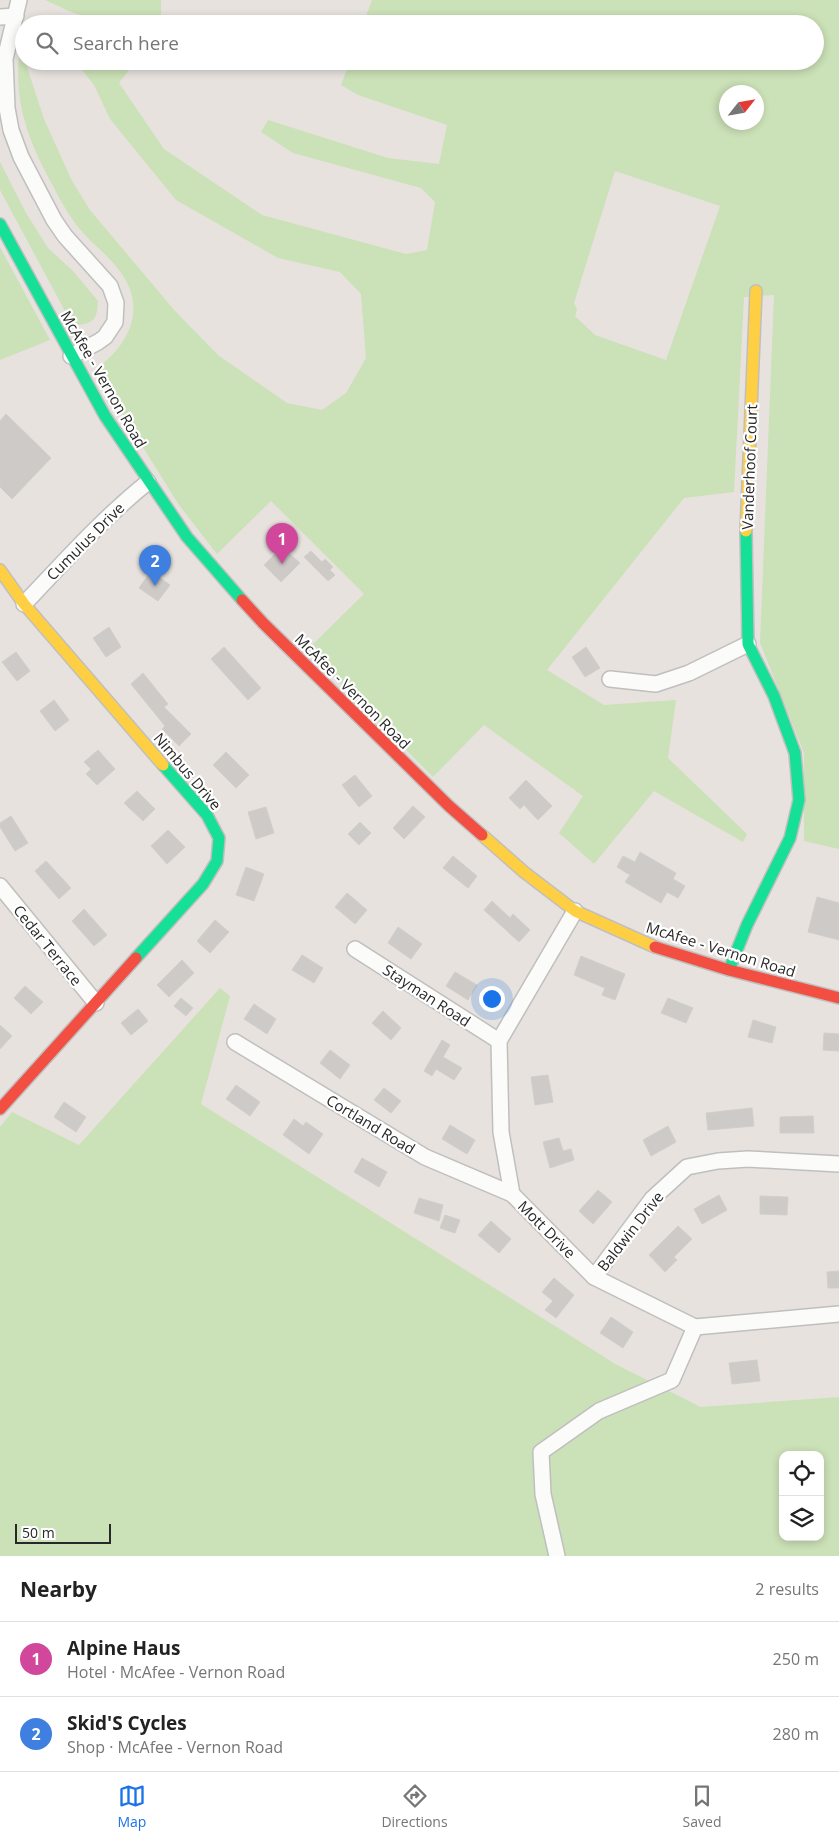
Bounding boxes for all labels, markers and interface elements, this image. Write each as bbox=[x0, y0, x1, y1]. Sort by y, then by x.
search box bbox=[15, 15, 824, 70]
icon: search bbox=[33, 29, 61, 57]
text: Search here bbox=[73, 30, 179, 56]
north arrow bbox=[719, 85, 764, 130]
street label: McAfee - Vernon Road bbox=[57, 307, 151, 451]
street label: Vanderhoof Court bbox=[737, 404, 761, 530]
street label: Cumulus Drive bbox=[42, 498, 128, 584]
pin: 1 bbox=[266, 523, 298, 564]
pin: 2 bbox=[139, 545, 171, 586]
street label: McAfee - Vernon Road bbox=[291, 629, 415, 753]
street label: Nimbus Drive bbox=[150, 728, 226, 814]
street label: Cedar Terrace bbox=[9, 901, 87, 989]
street label: McAfee - Vernon Road bbox=[644, 917, 798, 981]
street label: Stayman Road bbox=[379, 959, 475, 1031]
your location bbox=[479, 986, 505, 1012]
street label: Cortland Road bbox=[323, 1090, 419, 1158]
street label: Baldwin Drive bbox=[593, 1187, 667, 1275]
street label: Mott Drive bbox=[514, 1196, 580, 1262]
map controls bbox=[779, 1451, 824, 1541]
button: locate bbox=[779, 1451, 824, 1496]
button: layers bbox=[779, 1496, 824, 1541]
scale bar bbox=[15, 1521, 111, 1544]
text: 50 m bbox=[22, 1523, 55, 1542]
text: Nearby bbox=[20, 1575, 97, 1603]
text: 2 results bbox=[755, 1578, 819, 1600]
text: Alpine Haus bbox=[67, 1635, 180, 1661]
text: 1 bbox=[31, 1648, 41, 1670]
text: 250 m bbox=[773, 1648, 819, 1670]
text: Hotel · McAfee - Vernon Road bbox=[67, 1661, 285, 1683]
text: Skid'S Cycles bbox=[67, 1710, 187, 1736]
text: 2 bbox=[31, 1723, 41, 1745]
text: 280 m bbox=[773, 1723, 819, 1745]
text: Shop · McAfee - Vernon Road bbox=[67, 1736, 283, 1758]
tab: Map bbox=[117, 1782, 146, 1831]
tab: Directions bbox=[381, 1782, 448, 1831]
tab: Saved bbox=[683, 1782, 721, 1831]

